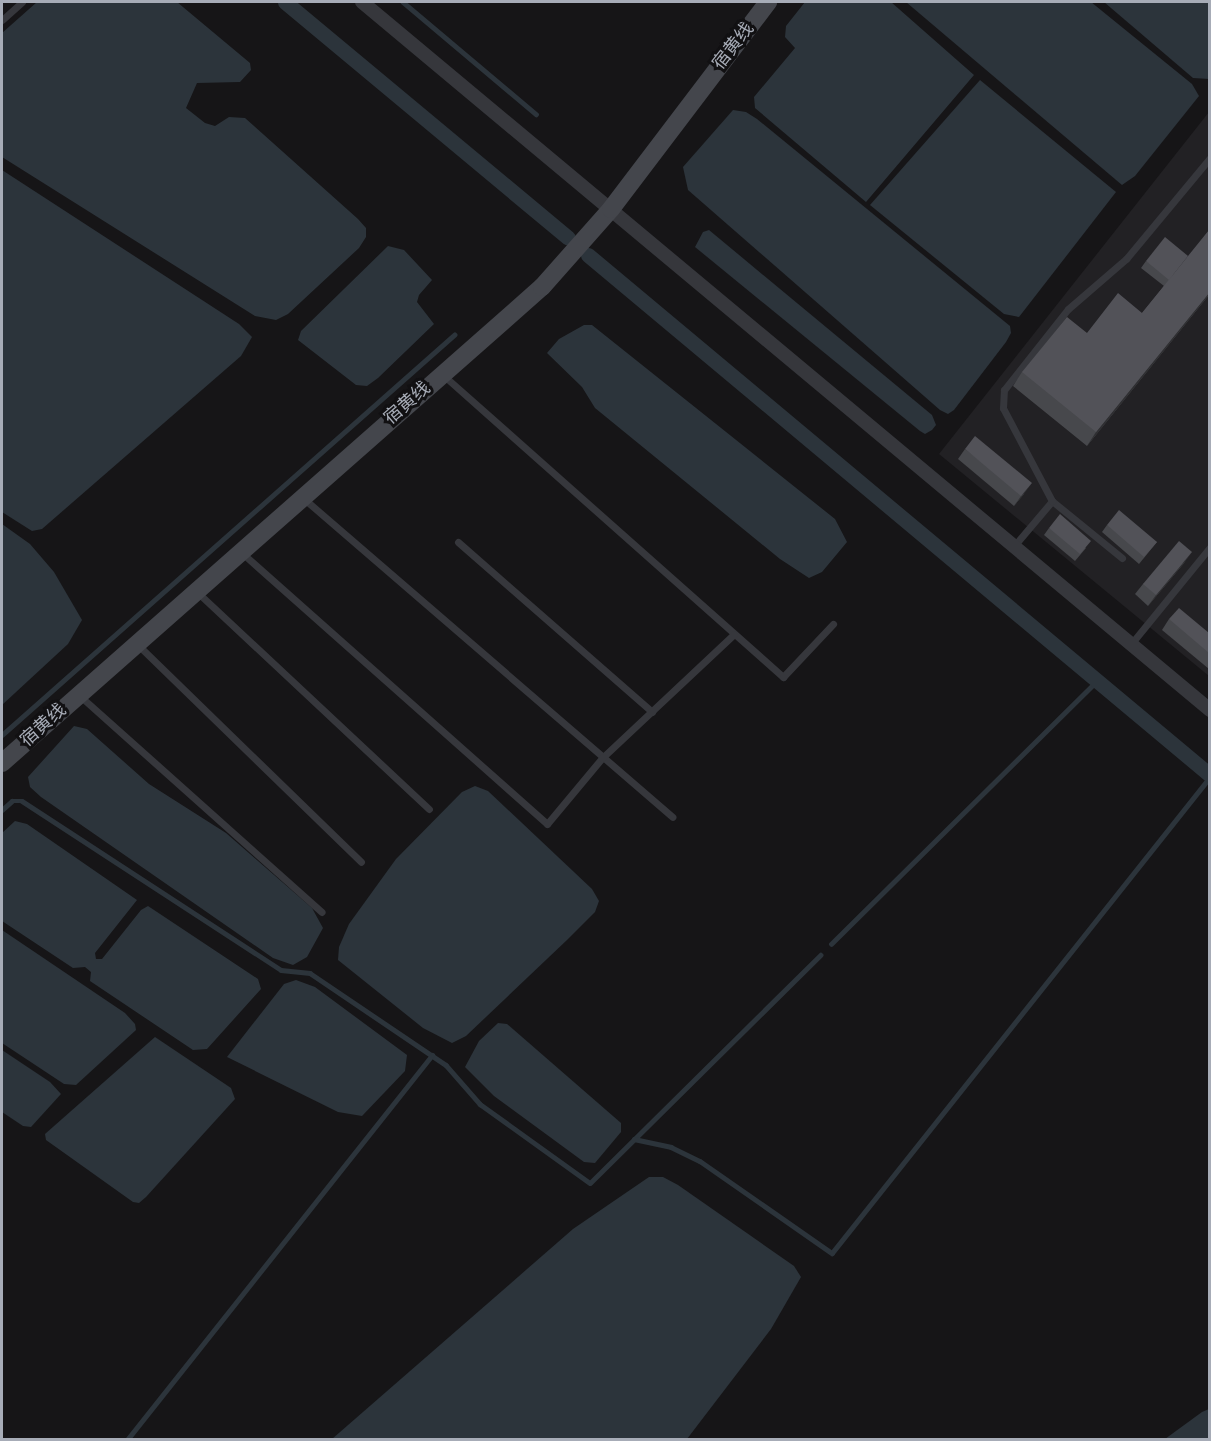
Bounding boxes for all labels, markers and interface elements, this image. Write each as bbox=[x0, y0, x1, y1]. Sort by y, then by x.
street label: 宿黄线 bbox=[708, 18, 758, 74]
street label: 宿黄线 bbox=[380, 377, 434, 429]
street label: 宿黄线 bbox=[16, 699, 70, 751]

